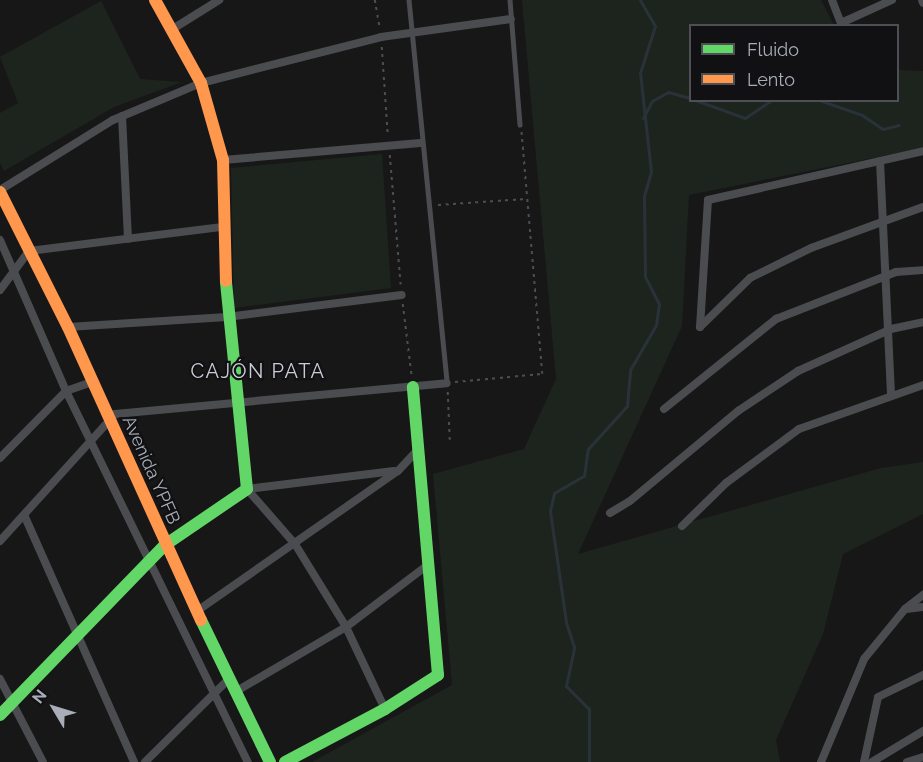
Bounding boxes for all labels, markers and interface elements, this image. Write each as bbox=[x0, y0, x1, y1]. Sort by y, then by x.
legend bbox=[689, 24, 899, 102]
text: Fluido bbox=[747, 39, 799, 60]
text: Lento bbox=[747, 69, 795, 90]
district label: CAJÓN PATA bbox=[190, 359, 326, 383]
street label: Avenida YPFB bbox=[117, 412, 185, 528]
north arrow bbox=[24, 678, 84, 738]
text: N bbox=[28, 686, 51, 707]

